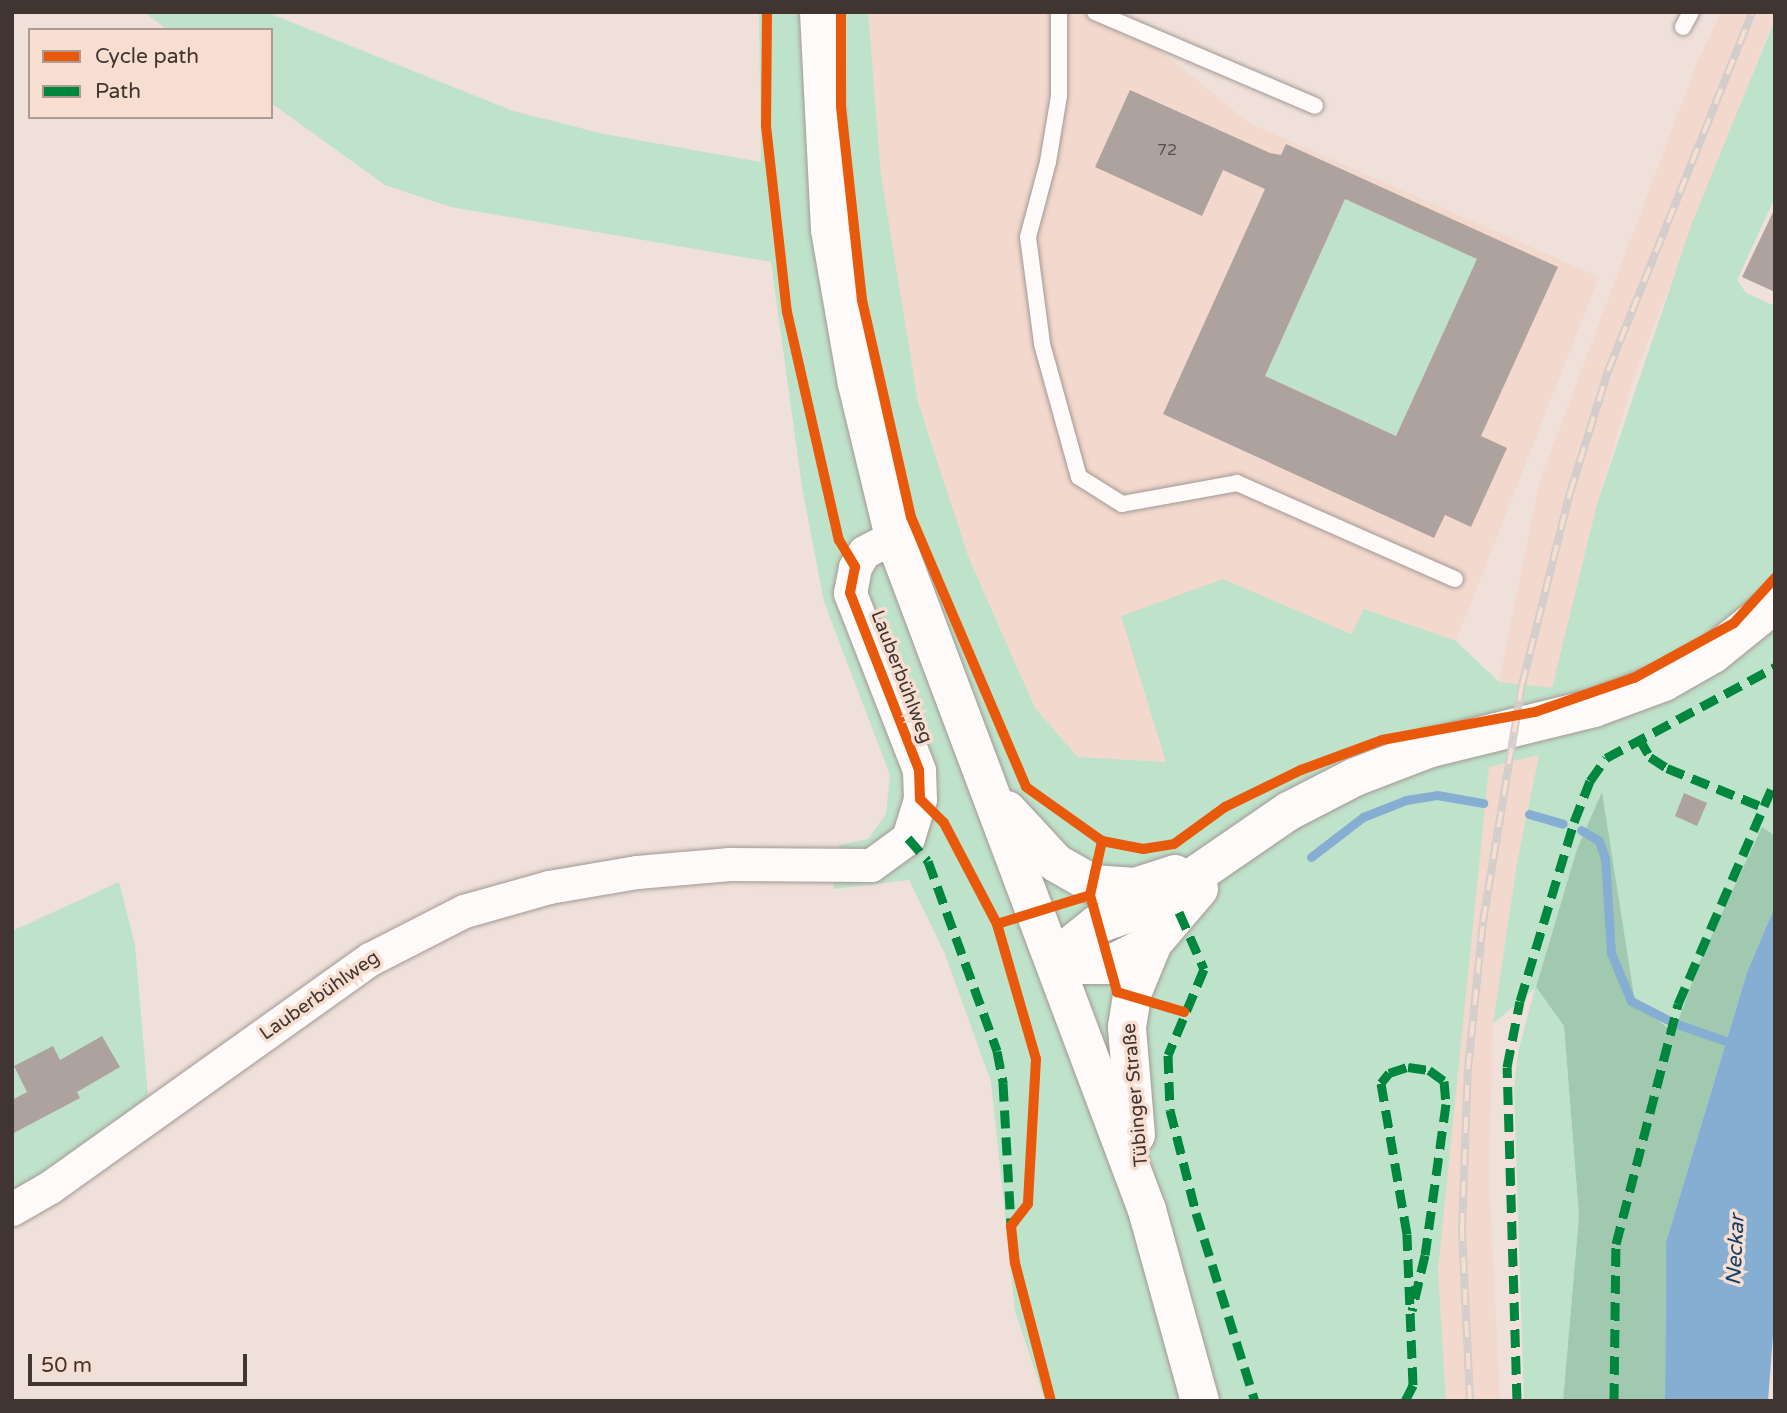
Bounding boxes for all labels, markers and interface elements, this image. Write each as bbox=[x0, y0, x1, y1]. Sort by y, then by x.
legend bbox=[28, 28, 273, 119]
text: Cycle path bbox=[95, 44, 199, 69]
text: Path bbox=[95, 79, 141, 104]
house number: 72 bbox=[1157, 140, 1177, 160]
street label: Lauberbühlweg bbox=[865, 607, 937, 747]
street label: Lauberbühlweg bbox=[256, 946, 384, 1046]
street label: Tübinger Straße bbox=[1118, 1022, 1154, 1168]
water label: Neckar bbox=[1722, 1214, 1750, 1286]
scale bar bbox=[32, 1340, 250, 1384]
text: 50 m bbox=[41, 1353, 92, 1378]

